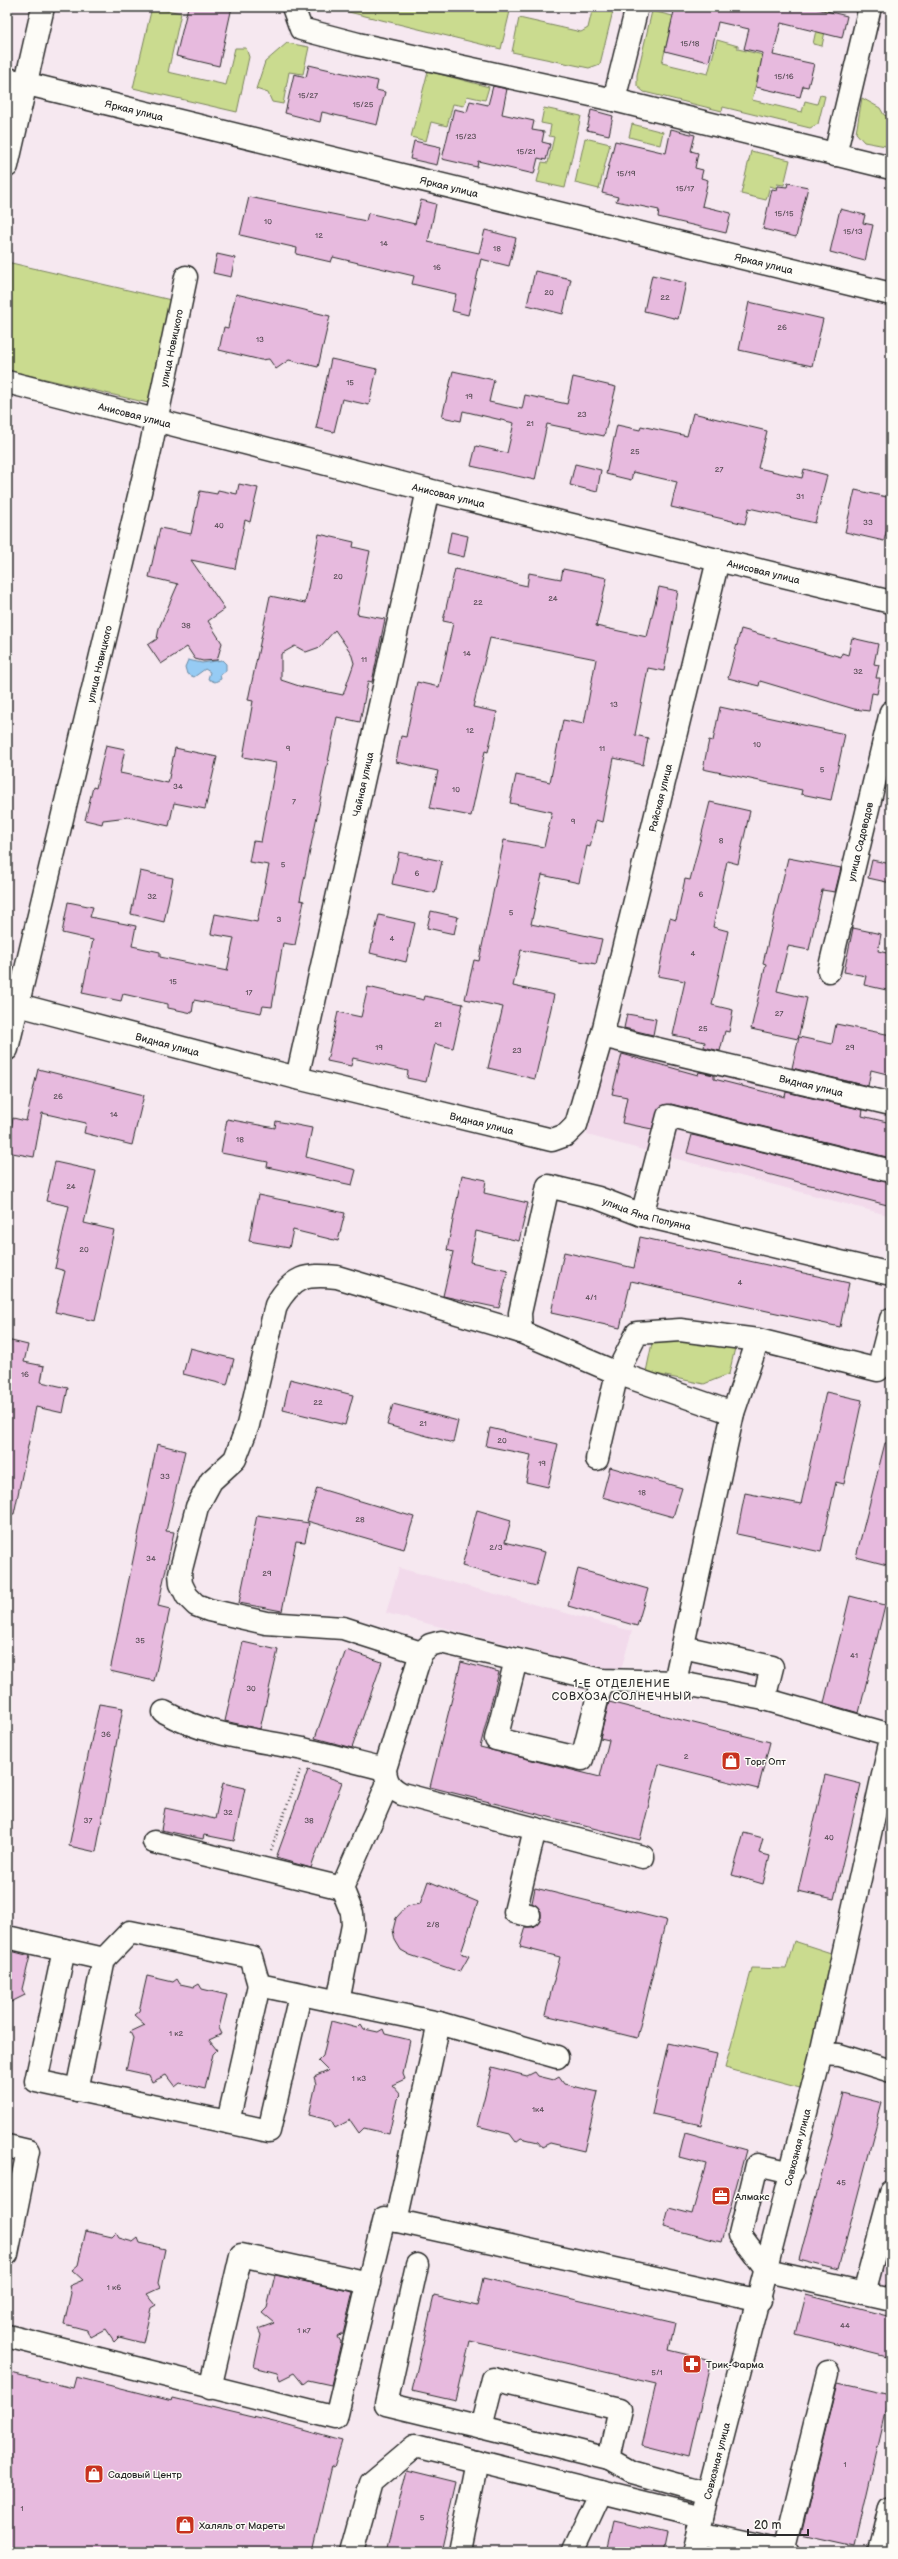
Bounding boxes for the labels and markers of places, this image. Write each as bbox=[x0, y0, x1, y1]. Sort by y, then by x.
shop icon: Торг Опт bbox=[720, 1750, 742, 1772]
place label: Торг Опт bbox=[745, 1756, 786, 1768]
office icon: Алмакс bbox=[710, 2185, 732, 2207]
place label: Алмакс bbox=[734, 2191, 769, 2203]
pharmacy icon: Трик-Фарма bbox=[681, 2353, 703, 2375]
place label: Трик-Фарма bbox=[706, 2359, 764, 2371]
shop icon: Садовый Центр bbox=[83, 2463, 105, 2485]
place label: Садовый Центр bbox=[108, 2469, 182, 2481]
shop icon: Халяль от Мареты bbox=[174, 2514, 196, 2536]
place label: Халяль от Мареты bbox=[199, 2520, 285, 2532]

